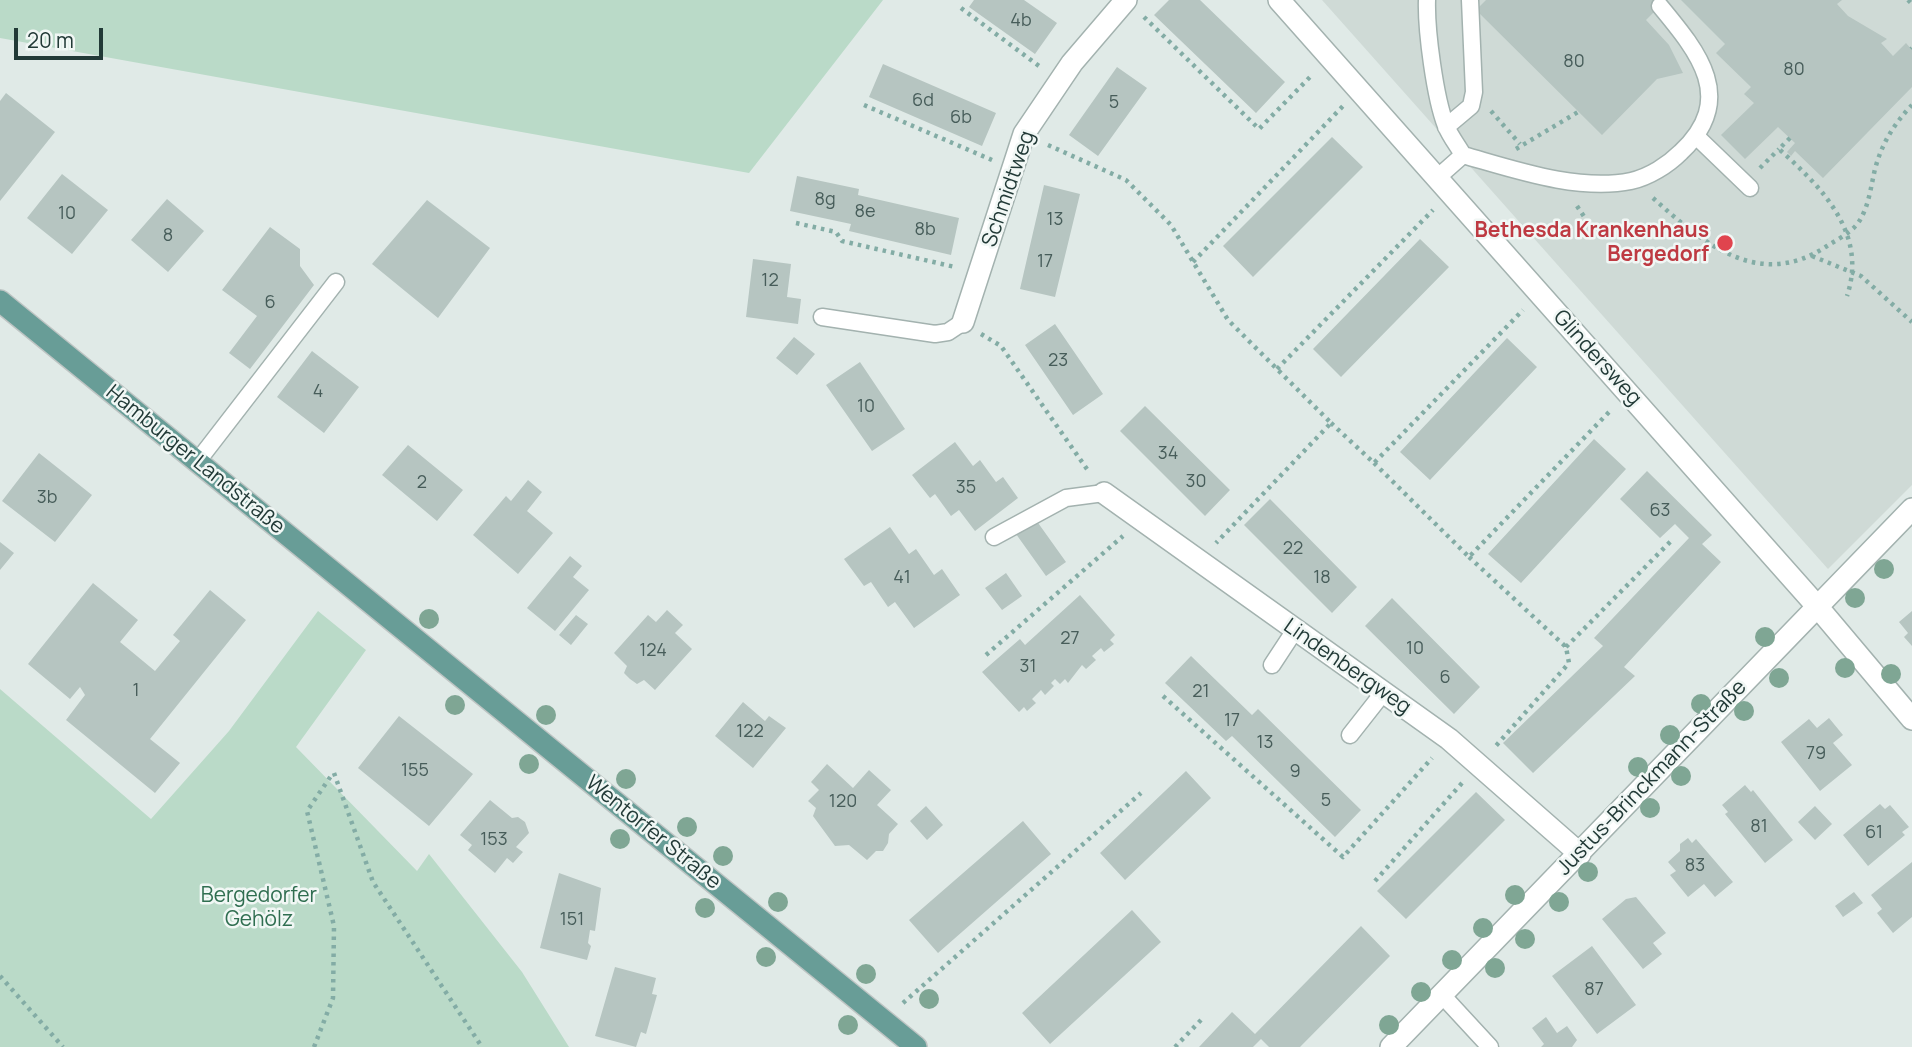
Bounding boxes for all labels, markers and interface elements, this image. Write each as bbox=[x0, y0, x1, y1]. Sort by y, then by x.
house number: 4b bbox=[1010, 10, 1032, 32]
scale bar bbox=[18, 14, 107, 58]
text: 20 m bbox=[27, 26, 74, 54]
house number: 80 bbox=[1563, 51, 1585, 73]
house number: 80 bbox=[1783, 59, 1805, 81]
house number: 6d bbox=[912, 90, 934, 112]
house number: 5 bbox=[1109, 92, 1119, 114]
house number: 6b bbox=[950, 107, 972, 129]
street label: Schmidtweg bbox=[977, 128, 1041, 250]
house number: 8g bbox=[814, 189, 836, 211]
house number: 8e bbox=[855, 201, 875, 223]
house number: 10 bbox=[58, 203, 76, 225]
house number: 13 bbox=[1047, 209, 1063, 231]
place label: Bethesda Krankenhaus Bergedorf bbox=[1474, 218, 1709, 268]
house number: 8b bbox=[914, 219, 936, 241]
house number: 8 bbox=[163, 225, 173, 247]
marker: Bethesda Krankenhaus Bergedorf bbox=[1715, 233, 1735, 253]
house number: 17 bbox=[1037, 251, 1053, 273]
house number: 12 bbox=[761, 270, 779, 292]
house number: 6 bbox=[264, 292, 276, 314]
street label: Glindersweg bbox=[1548, 305, 1646, 411]
house number: 23 bbox=[1048, 350, 1068, 372]
street label: Hamburger Landstraße bbox=[101, 380, 289, 540]
house number: 4 bbox=[313, 381, 323, 403]
house number: 10 bbox=[857, 396, 875, 418]
house number: 34 bbox=[1158, 443, 1178, 465]
house number: 30 bbox=[1186, 471, 1206, 493]
house number: 2 bbox=[417, 472, 427, 494]
house number: 35 bbox=[956, 477, 976, 499]
house number: 3b bbox=[37, 487, 57, 509]
house number: 63 bbox=[1649, 500, 1671, 522]
house number: 22 bbox=[1283, 538, 1303, 560]
house number: 41 bbox=[893, 567, 911, 589]
house number: 18 bbox=[1313, 567, 1331, 589]
street label: Lindenbergweg bbox=[1279, 614, 1415, 720]
house number: 27 bbox=[1060, 628, 1080, 650]
house number: 10 bbox=[1406, 638, 1424, 660]
house number: 124 bbox=[639, 640, 667, 662]
house number: 31 bbox=[1020, 656, 1036, 678]
house number: 6 bbox=[1439, 667, 1451, 689]
street label: Justus-Brinckmann-Straße bbox=[1552, 675, 1752, 881]
house number: 1 bbox=[132, 680, 140, 702]
house number: 21 bbox=[1192, 681, 1210, 703]
house number: 17 bbox=[1224, 710, 1240, 732]
house number: 122 bbox=[736, 721, 764, 743]
house number: 13 bbox=[1257, 732, 1273, 754]
house number: 79 bbox=[1806, 743, 1826, 765]
house number: 155 bbox=[401, 760, 429, 782]
house number: 9 bbox=[1289, 761, 1301, 783]
street label: Wentorfer Straße bbox=[580, 771, 726, 895]
house number: 5 bbox=[1321, 790, 1331, 812]
house number: 120 bbox=[829, 791, 857, 813]
house number: 81 bbox=[1750, 816, 1768, 838]
house number: 61 bbox=[1865, 822, 1883, 844]
house number: 153 bbox=[480, 829, 508, 851]
house number: 83 bbox=[1685, 855, 1705, 877]
park label: Bergedorfer Gehölz bbox=[201, 883, 317, 933]
house number: 151 bbox=[560, 909, 584, 931]
house number: 87 bbox=[1584, 979, 1604, 1001]

